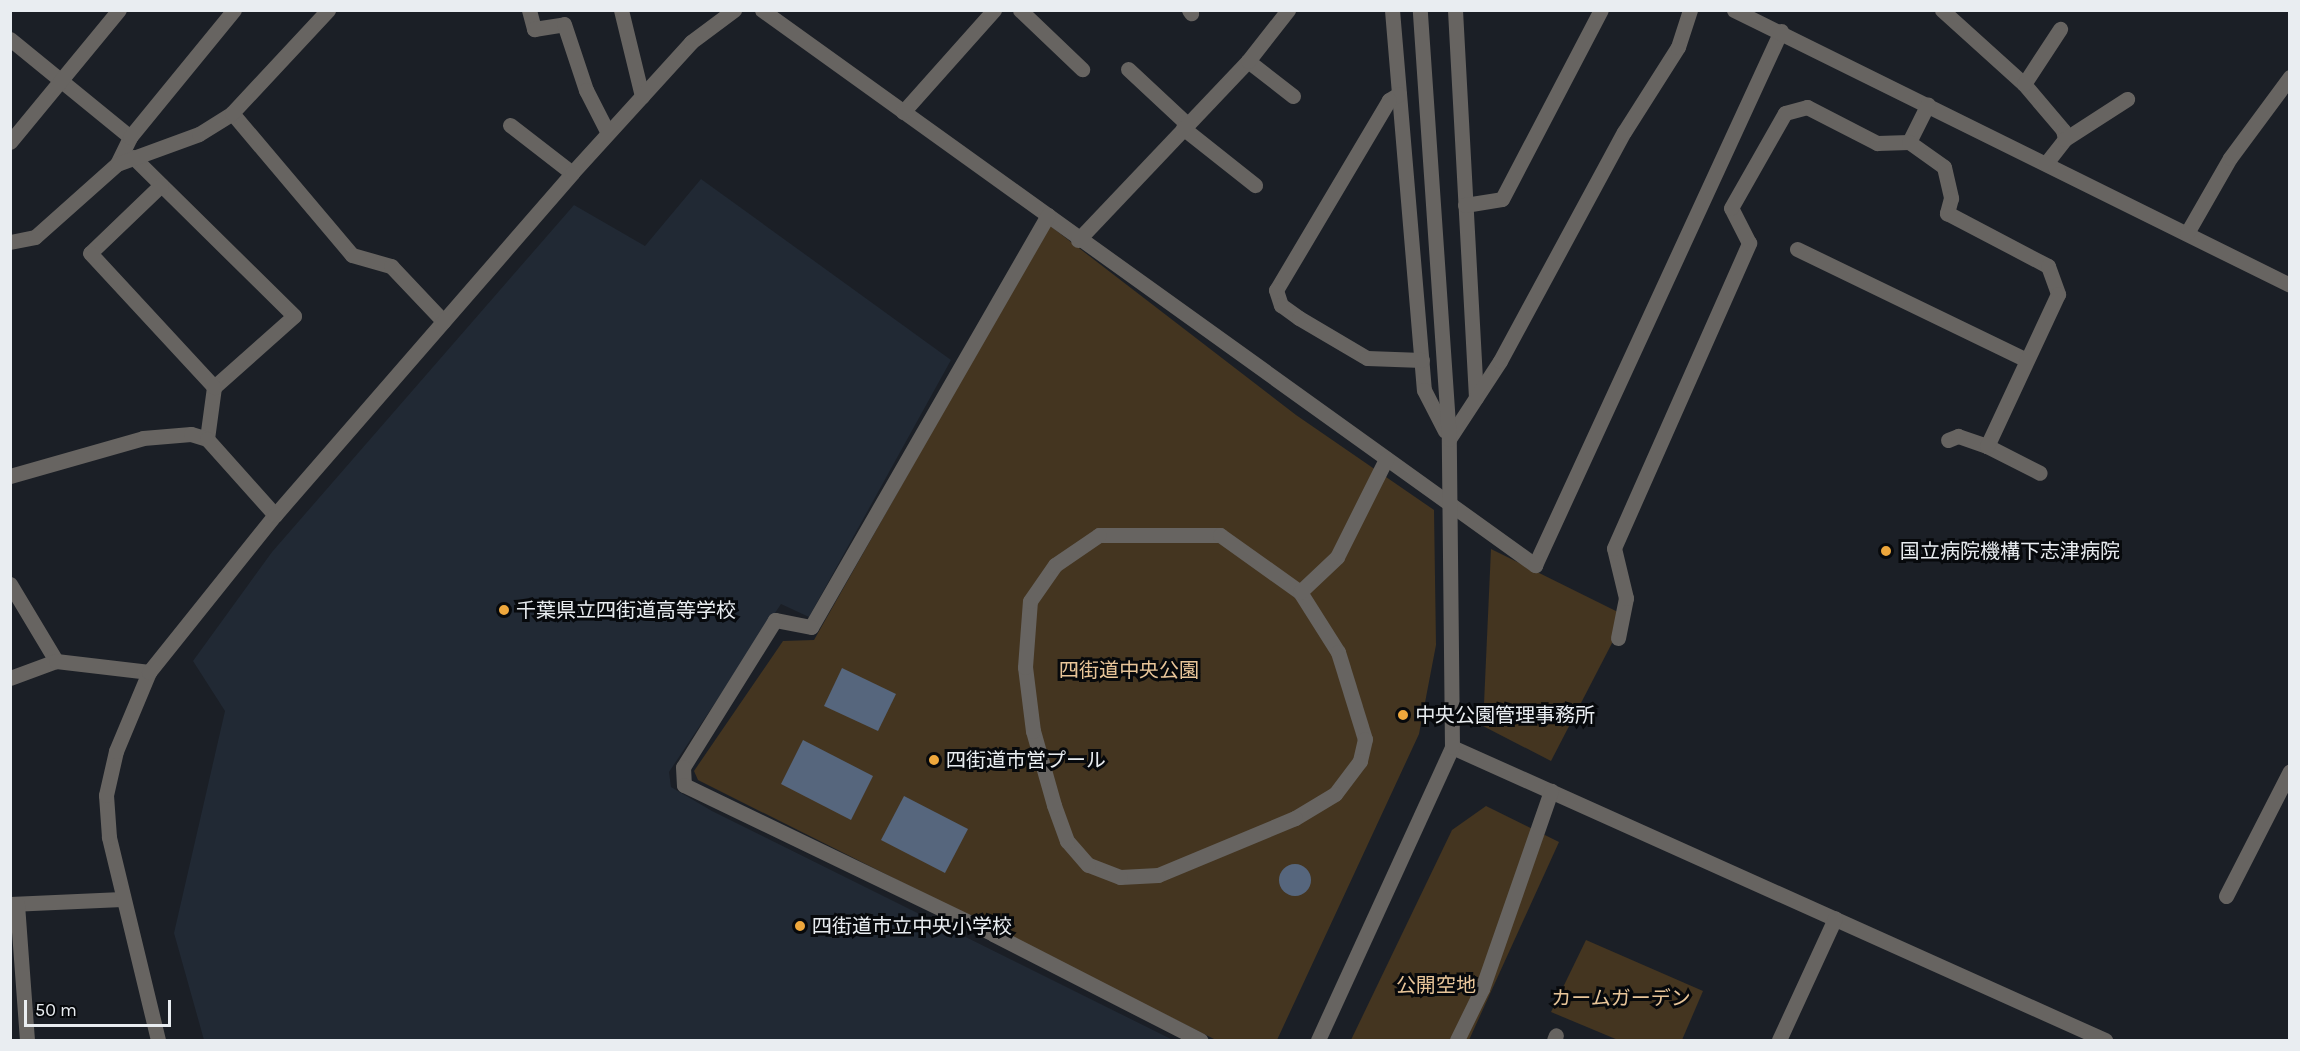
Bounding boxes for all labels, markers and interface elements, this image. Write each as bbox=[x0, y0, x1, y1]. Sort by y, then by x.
place label: 国立病院機構下志津病院 bbox=[1900, 539, 2120, 563]
marker: 国立病院機構下志津病院 bbox=[1877, 542, 1895, 560]
place label: 千葉県立四街道高等学校 bbox=[516, 598, 736, 622]
marker: 千葉県立四街道高等学校 bbox=[497, 603, 511, 617]
park label: 四街道中央公園 bbox=[1059, 658, 1199, 682]
place label: 中央公園管理事務所 bbox=[1415, 703, 1595, 727]
marker: 中央公園管理事務所 bbox=[1396, 708, 1410, 722]
place label: 四街道市営プール bbox=[946, 748, 1106, 772]
marker: 四街道市営プール bbox=[927, 753, 941, 767]
place label: 四街道市立中央小学校 bbox=[812, 914, 1012, 938]
marker: 四街道市立中央小学校 bbox=[793, 919, 807, 933]
park label: 公開空地 bbox=[1396, 973, 1476, 997]
park label: カームガーデン bbox=[1551, 986, 1691, 1010]
scale bar bbox=[27, 988, 174, 1026]
text: 50 m bbox=[35, 999, 77, 1021]

